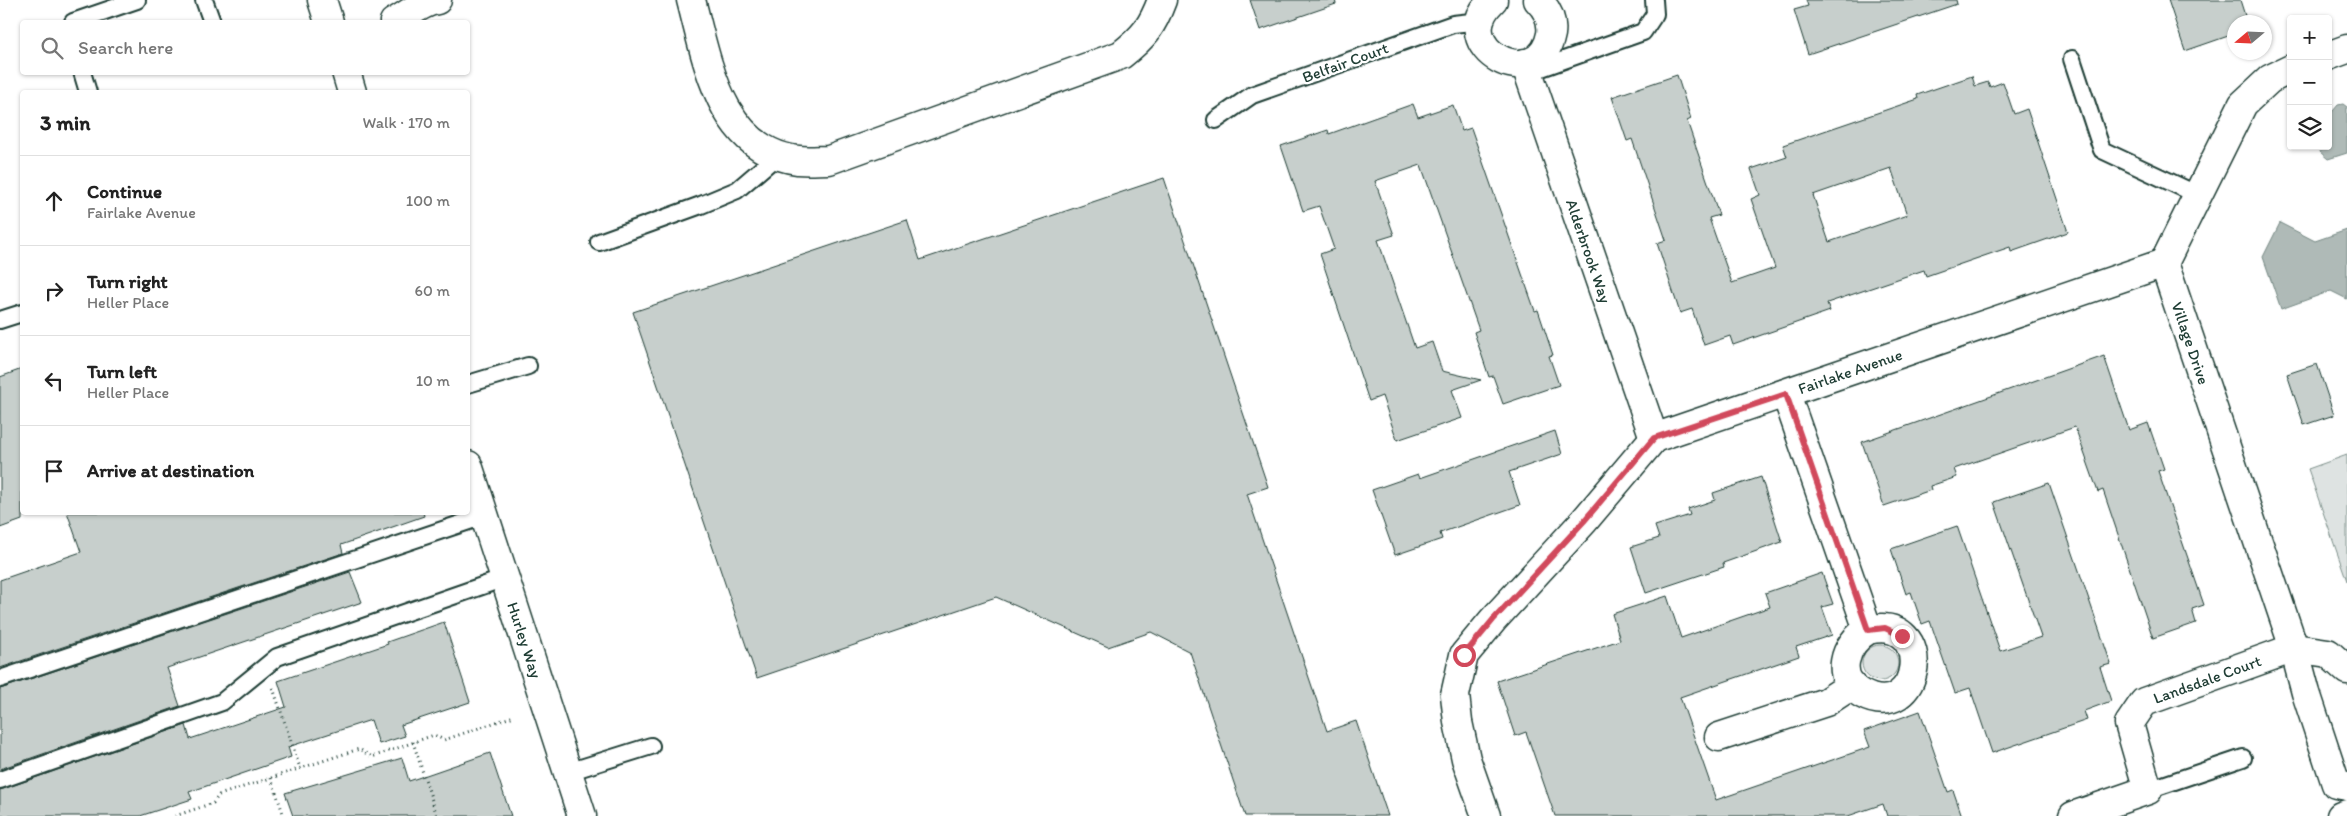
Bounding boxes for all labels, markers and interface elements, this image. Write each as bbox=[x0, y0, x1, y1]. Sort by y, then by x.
north arrow bbox=[2227, 15, 2272, 60]
map controls bbox=[2287, 15, 2332, 150]
button: + bbox=[2287, 15, 2332, 60]
search box bbox=[20, 20, 470, 75]
icon: search bbox=[38, 34, 66, 62]
text: Search here bbox=[78, 36, 173, 59]
street label: Belfair Court bbox=[1300, 38, 1391, 87]
button: − bbox=[2287, 60, 2332, 105]
button: layers bbox=[2287, 105, 2332, 150]
text: 3 min bbox=[40, 110, 90, 135]
text: Walk · 170 m bbox=[363, 113, 450, 132]
text: Continue bbox=[87, 180, 162, 203]
icon: ahead bbox=[40, 187, 68, 215]
text: 100 m bbox=[406, 191, 450, 210]
street label: Alderbrook Way bbox=[1562, 197, 1615, 306]
text: Fairlake Avenue bbox=[87, 203, 196, 222]
text: Turn right bbox=[87, 270, 168, 293]
icon: right bbox=[40, 277, 68, 305]
text: 60 m bbox=[415, 281, 450, 300]
text: Heller Place bbox=[87, 293, 169, 312]
street label: Village Drive bbox=[2168, 299, 2214, 387]
street label: Fairlake Avenue bbox=[1796, 345, 1905, 398]
text: Turn left bbox=[87, 360, 157, 383]
icon: left bbox=[40, 367, 68, 395]
text: 10 m bbox=[416, 371, 450, 390]
text: Heller Place bbox=[87, 383, 169, 402]
icon: arrive bbox=[40, 457, 68, 485]
text: Arrive at destination bbox=[87, 459, 254, 482]
street label: Hurley Way bbox=[503, 600, 546, 681]
route end bbox=[1891, 625, 1914, 648]
route start bbox=[1453, 644, 1476, 667]
street label: Landsdale Court bbox=[2151, 651, 2264, 708]

